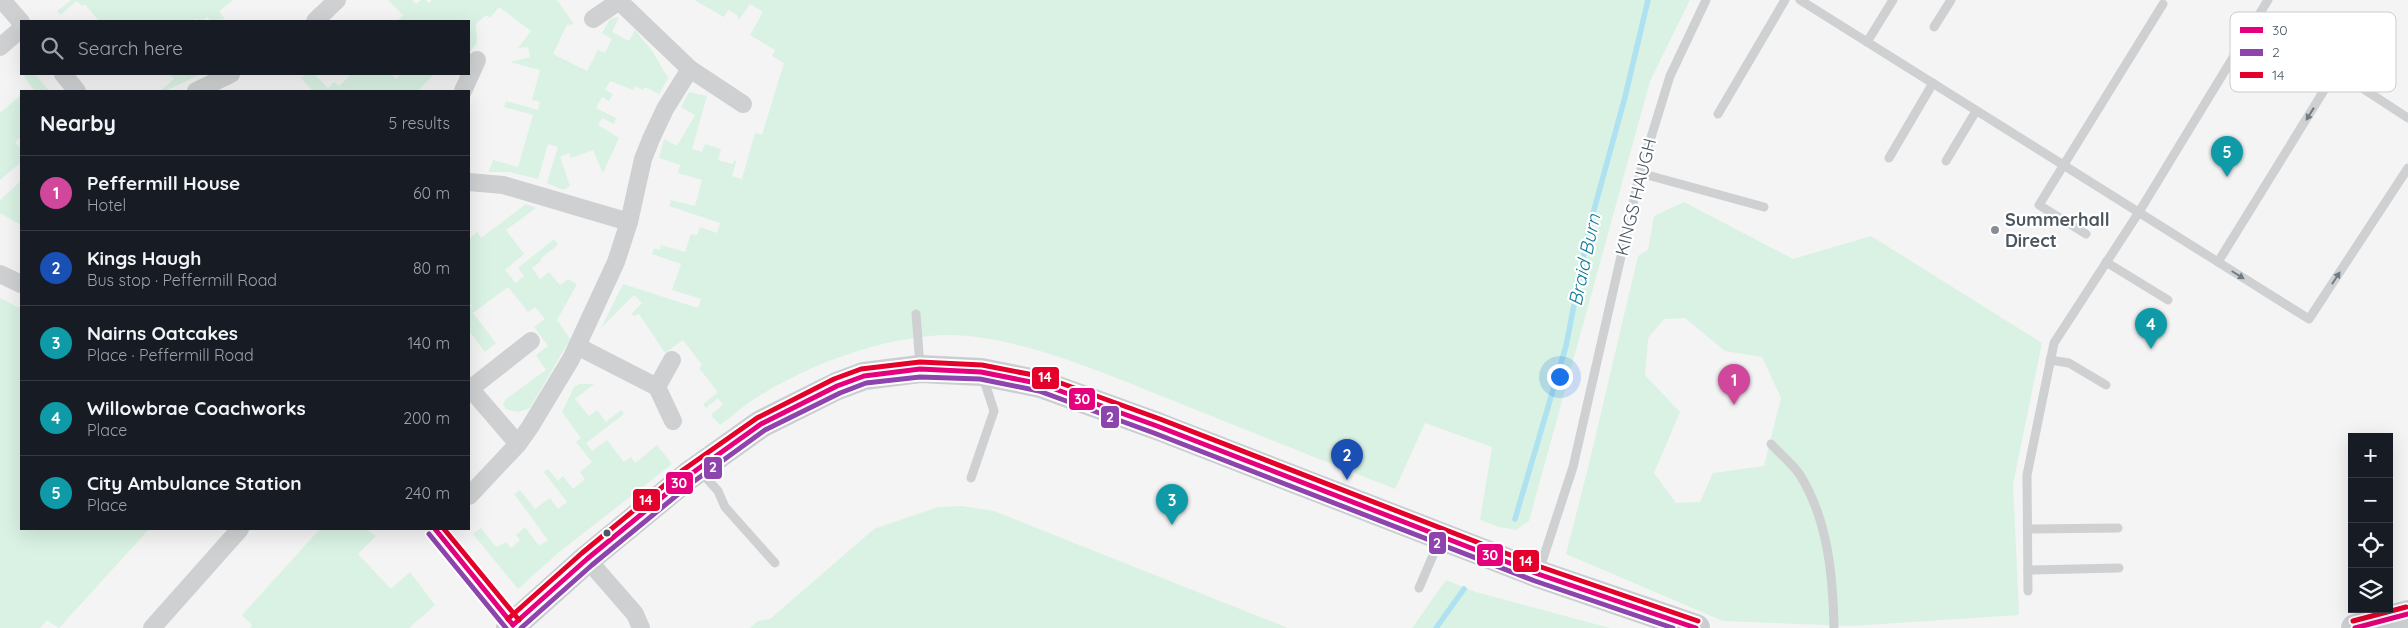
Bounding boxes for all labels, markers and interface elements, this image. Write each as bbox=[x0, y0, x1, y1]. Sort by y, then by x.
legend bbox=[2230, 12, 2396, 92]
search box bbox=[20, 20, 470, 75]
text: 30 bbox=[2272, 21, 2288, 39]
icon: search bbox=[38, 34, 66, 62]
text: Search here bbox=[78, 36, 183, 60]
text: 2 bbox=[2272, 43, 2280, 61]
text: 14 bbox=[2272, 66, 2284, 84]
one-way arrow bbox=[2305, 107, 2314, 120]
text: Nearby bbox=[40, 110, 116, 136]
text: 5 results bbox=[389, 113, 450, 133]
street label: KINGS HAUGH bbox=[1610, 136, 1661, 258]
pin: 5 bbox=[2211, 136, 2243, 177]
text: Peffermill House bbox=[87, 171, 240, 195]
text: 1 bbox=[53, 183, 59, 203]
text: 60 m bbox=[413, 183, 450, 203]
text: Hotel bbox=[87, 195, 126, 215]
place label: Summerhall Direct bbox=[2005, 208, 2110, 252]
water label: Braid Burn bbox=[1563, 211, 1606, 308]
marker: Summerhall Direct bbox=[1989, 224, 2001, 236]
text: Kings Haugh bbox=[87, 246, 201, 270]
text: 2 bbox=[51, 258, 61, 278]
text: 80 m bbox=[413, 258, 450, 278]
text: Bus stop · Peffermill Road bbox=[87, 270, 277, 290]
one-way arrow bbox=[2232, 270, 2245, 279]
one-way arrow bbox=[2331, 272, 2341, 285]
pin: 4 bbox=[2135, 308, 2167, 349]
text: Nairns Oatcakes bbox=[87, 321, 238, 345]
text: 3 bbox=[52, 333, 60, 353]
text: 140 m bbox=[407, 333, 450, 353]
text: Place · Peffermill Road bbox=[87, 345, 254, 365]
your location bbox=[1547, 364, 1573, 390]
pin: 1 bbox=[1718, 364, 1750, 405]
line badge: 14 bbox=[1031, 366, 1060, 390]
text: 14 bbox=[1038, 368, 1052, 386]
line badge: 30 bbox=[1068, 387, 1096, 411]
text: 30 bbox=[1074, 390, 1090, 408]
text: Willowbrae Coachworks bbox=[87, 396, 306, 420]
line badge: 2 bbox=[1100, 405, 1120, 429]
text: 4 bbox=[51, 408, 61, 428]
text: 200 m bbox=[403, 408, 450, 428]
text: 2 bbox=[1106, 408, 1114, 426]
text: Place bbox=[87, 420, 127, 440]
map controls bbox=[2348, 433, 2393, 613]
button: + bbox=[2348, 433, 2393, 478]
pin: 2 bbox=[1331, 439, 1363, 480]
line badge: 2 bbox=[703, 456, 723, 480]
text: 2 bbox=[709, 458, 717, 476]
text: City Ambulance Station bbox=[87, 471, 302, 495]
line badge: 30 bbox=[665, 471, 694, 495]
text: 30 bbox=[671, 474, 687, 492]
button: − bbox=[2348, 478, 2393, 523]
text: 5 bbox=[51, 483, 61, 503]
text: 240 m bbox=[404, 483, 450, 503]
pin: 3 bbox=[1156, 484, 1188, 525]
line badge: 14 bbox=[632, 488, 661, 512]
text: 14 bbox=[639, 491, 653, 509]
text: Place bbox=[87, 495, 127, 515]
button: locate bbox=[2348, 523, 2393, 568]
unlabelled marker bbox=[602, 528, 612, 538]
line badge: 2 bbox=[1428, 531, 1447, 555]
text: 2 bbox=[1433, 534, 1441, 552]
line badge: 30 bbox=[1476, 543, 1504, 567]
text: 30 bbox=[1482, 546, 1498, 564]
line badge: 14 bbox=[1512, 549, 1540, 573]
text: 14 bbox=[1519, 552, 1533, 570]
button: layers bbox=[2348, 568, 2393, 613]

